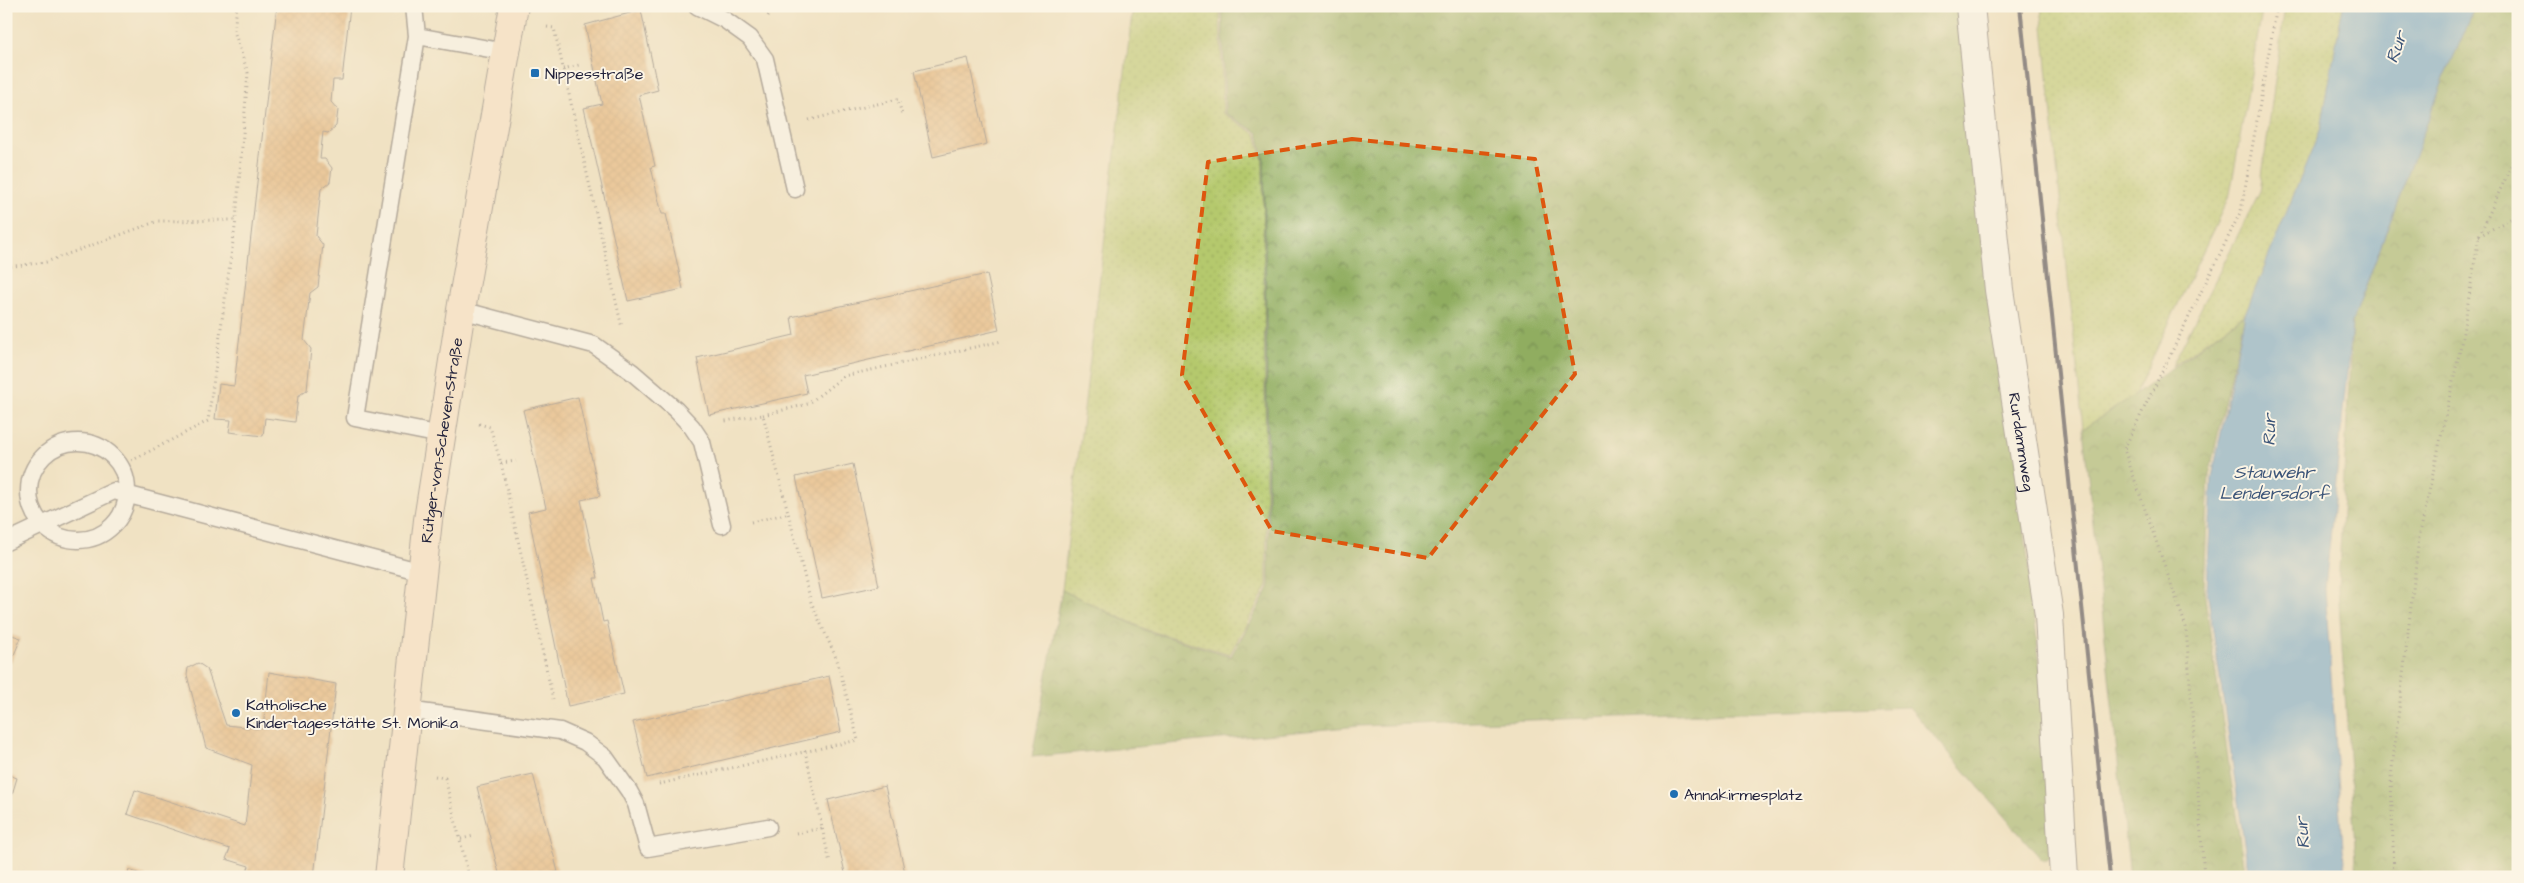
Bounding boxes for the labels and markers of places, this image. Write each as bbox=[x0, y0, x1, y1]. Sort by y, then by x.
place label: Nippesstraße bbox=[545, 63, 644, 85]
marker: Nippesstraße bbox=[529, 67, 541, 79]
place label: Katholische Kindertagesstätte St. Monika bbox=[246, 694, 458, 735]
marker: Katholische Kindertagesstätte St. Monika bbox=[230, 707, 242, 719]
place label: Annakirmesplatz bbox=[1684, 784, 1803, 806]
marker: Annakirmesplatz bbox=[1668, 788, 1680, 800]

